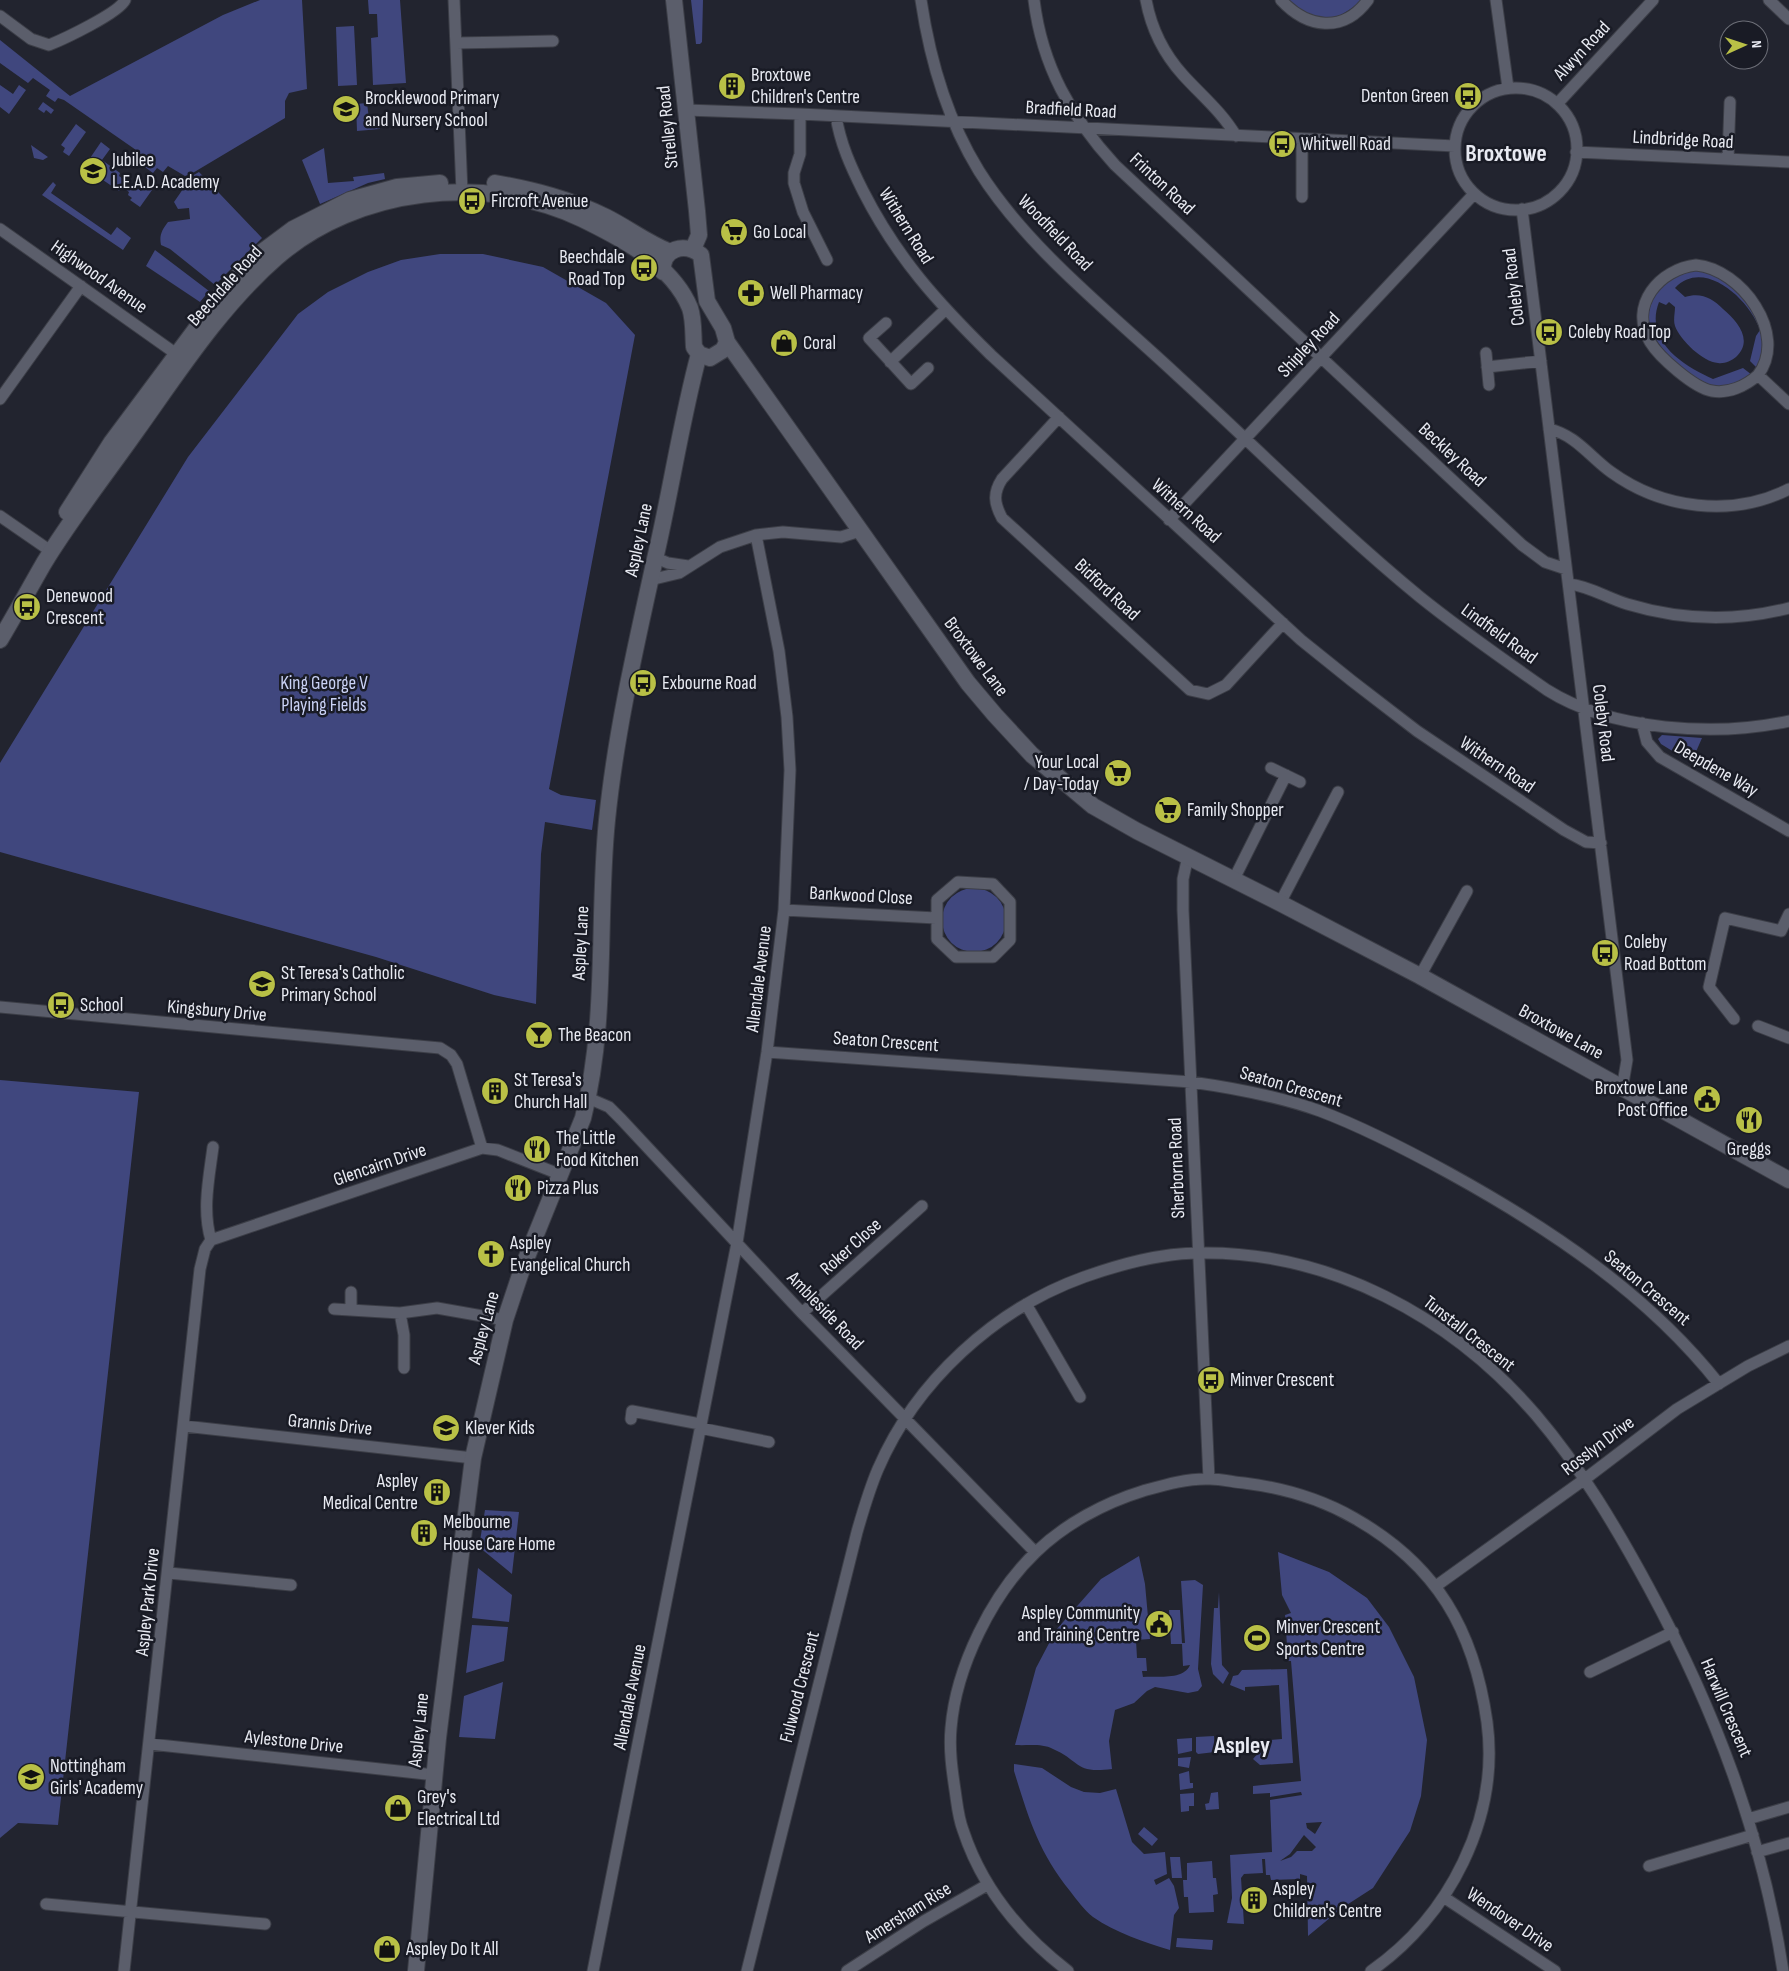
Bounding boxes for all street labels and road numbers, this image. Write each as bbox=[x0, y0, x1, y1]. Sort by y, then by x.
street label: Alwyn Road bbox=[1548, 17, 1615, 86]
street label: Strelley Road bbox=[652, 84, 684, 170]
street label: Bradfield Road bbox=[1025, 96, 1117, 124]
street label: Lindbridge Road bbox=[1632, 126, 1734, 154]
street label: Frinton Road bbox=[1125, 148, 1199, 220]
street label: Withern Road bbox=[874, 184, 938, 268]
street label: Woodfield Road bbox=[1013, 190, 1097, 276]
street label: Highwood Avenue bbox=[46, 235, 152, 319]
street label: Beechdale Road bbox=[183, 241, 267, 331]
street label: Coleby Road bbox=[1498, 247, 1530, 327]
street label: Shipley Road bbox=[1273, 308, 1345, 382]
street label: Beckley Road bbox=[1413, 418, 1491, 492]
street label: Withern Road bbox=[1146, 474, 1226, 548]
street label: Aspley Lane bbox=[620, 501, 658, 580]
street label: Bidford Road bbox=[1070, 554, 1144, 626]
street label: Lindfield Road bbox=[1456, 599, 1542, 669]
street label: Broxtowe Lane bbox=[939, 613, 1013, 701]
street label: Coleby Road bbox=[1587, 683, 1619, 763]
street label: Withern Road bbox=[1455, 731, 1539, 799]
street label: Deepdene Way bbox=[1670, 736, 1763, 803]
street label: Bankwood Close bbox=[809, 882, 913, 910]
street label: Aspley Lane bbox=[568, 905, 594, 982]
street label: Allendale Avenue bbox=[741, 924, 777, 1035]
street label: Kingsbury Drive bbox=[166, 995, 268, 1027]
street label: Broxtowe Lane bbox=[1515, 999, 1607, 1065]
street label: Seaton Crescent bbox=[832, 1027, 940, 1057]
street label: Seaton Crescent bbox=[1237, 1061, 1345, 1113]
street label: Sherborne Road bbox=[1164, 1117, 1190, 1219]
street label: Glencairn Drive bbox=[330, 1138, 430, 1192]
street label: Roker Close bbox=[816, 1213, 886, 1281]
street label: Seaton Crescent bbox=[1599, 1245, 1695, 1331]
street label: Ambleside Road bbox=[781, 1266, 868, 1355]
street label: Aspley Lane bbox=[463, 1289, 505, 1368]
street label: Tunstall Crescent bbox=[1418, 1291, 1520, 1377]
street label: Grannis Drive bbox=[287, 1409, 373, 1441]
street label: Rosslyn Drive bbox=[1557, 1411, 1639, 1481]
street label: Aspley Park Drive bbox=[131, 1547, 165, 1658]
street label: Fulwood Crescent bbox=[775, 1629, 825, 1745]
street label: Allendale Avenue bbox=[608, 1642, 652, 1753]
street label: Harwill Crescent bbox=[1695, 1655, 1757, 1761]
street label: Aspley Lane bbox=[404, 1692, 434, 1769]
street label: Aylestone Drive bbox=[243, 1725, 344, 1759]
street label: Amersham Rise bbox=[860, 1877, 956, 1949]
street label: Wendover Drive bbox=[1462, 1883, 1558, 1957]

